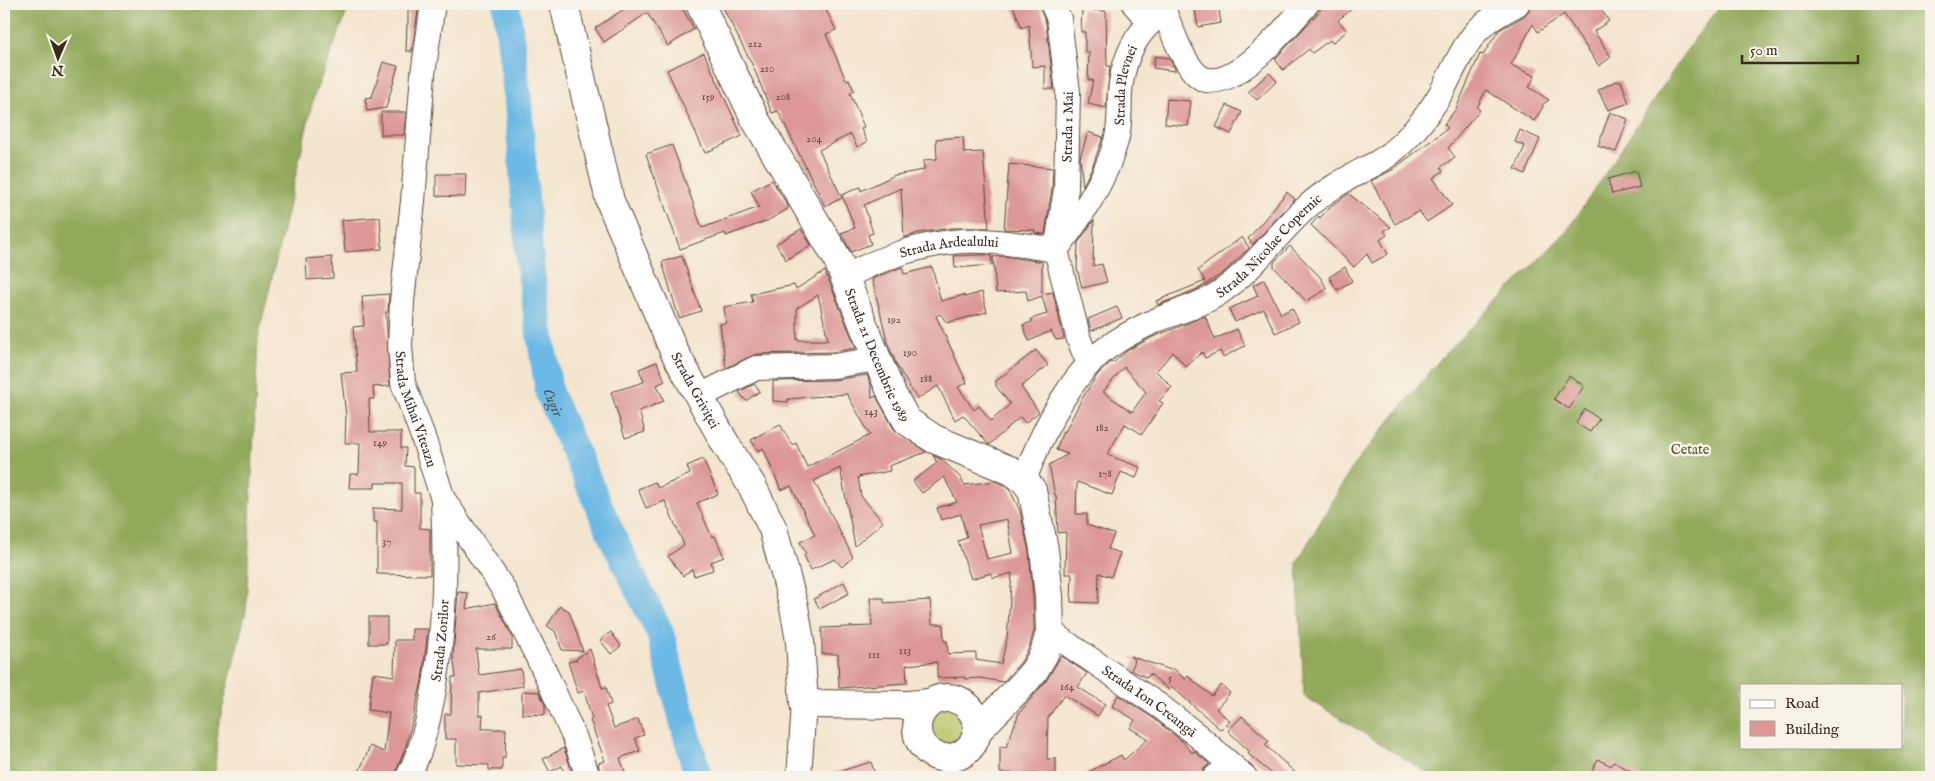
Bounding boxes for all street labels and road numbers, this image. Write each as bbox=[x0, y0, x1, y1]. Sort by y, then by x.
street label: Strada Plevnei bbox=[1111, 42, 1142, 126]
street label: Strada 1 Mai bbox=[1059, 91, 1078, 163]
street label: Strada Nicolae Copernic bbox=[1213, 190, 1326, 303]
street label: Strada Ardealului bbox=[898, 233, 1000, 263]
street label: Strada 21 Decembrie 1989 bbox=[840, 286, 914, 426]
street label: Strada Griviței bbox=[666, 349, 723, 432]
street label: Strada Mihai Viteazu bbox=[390, 350, 440, 470]
street label: Strada Zorilor bbox=[428, 599, 454, 683]
street label: Strada Ion Creangă bbox=[1098, 662, 1201, 742]

